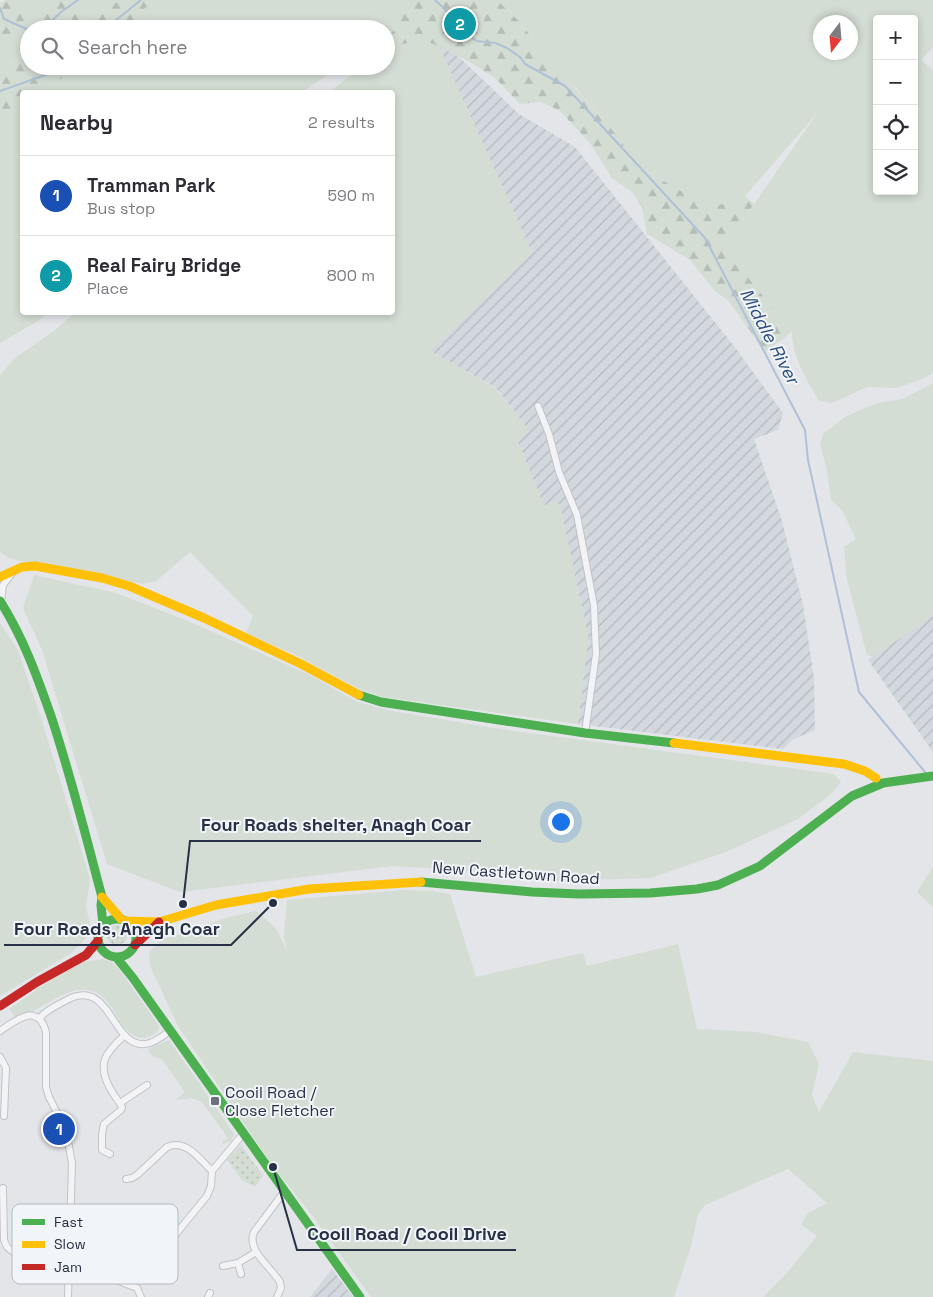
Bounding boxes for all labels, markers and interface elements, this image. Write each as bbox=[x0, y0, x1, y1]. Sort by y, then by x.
pin: 2 bbox=[444, 5, 476, 43]
north arrow bbox=[813, 15, 858, 60]
map controls bbox=[873, 15, 918, 195]
button: + bbox=[873, 15, 918, 60]
search box bbox=[20, 20, 395, 75]
icon: search bbox=[38, 34, 66, 62]
text: Search here bbox=[78, 35, 188, 60]
button: − bbox=[873, 60, 918, 105]
button: locate bbox=[873, 105, 918, 150]
text: Nearby bbox=[40, 109, 113, 136]
text: 2 results bbox=[308, 112, 375, 133]
button: layers bbox=[873, 150, 918, 195]
text: Tramman Park bbox=[87, 173, 216, 198]
text: 1 bbox=[52, 185, 60, 206]
text: 590 m bbox=[327, 185, 375, 206]
text: Bus stop bbox=[87, 198, 155, 219]
text: Real Fairy Bridge bbox=[87, 253, 241, 278]
text: 2 bbox=[51, 265, 61, 286]
text: 800 m bbox=[327, 265, 375, 286]
text: Place bbox=[87, 278, 129, 299]
water label: Middle River bbox=[735, 284, 806, 390]
callout: Four Roads shelter, Anagh Coar bbox=[190, 808, 481, 841]
your location bbox=[548, 809, 574, 835]
text: Four Roads shelter, Anagh Coar bbox=[201, 813, 471, 836]
street label: New Castletown Road bbox=[432, 857, 600, 889]
callout: Four Roads, Anagh Coar bbox=[4, 912, 231, 945]
text: Four Roads, Anagh Coar bbox=[14, 917, 220, 940]
place label: Cooil Road / Close Fletcher bbox=[225, 1082, 335, 1121]
marker: Cooil Road / Close Fletcher bbox=[209, 1095, 221, 1107]
pin: 1 bbox=[43, 1110, 75, 1148]
legend bbox=[12, 1204, 178, 1284]
text: Fast bbox=[54, 1213, 83, 1231]
callout: Cooil Road / Cooil Drive bbox=[297, 1217, 516, 1250]
text: Cooil Road / Cooil Drive bbox=[307, 1222, 507, 1245]
text: Slow bbox=[54, 1235, 86, 1253]
text: Jam bbox=[54, 1258, 82, 1276]

